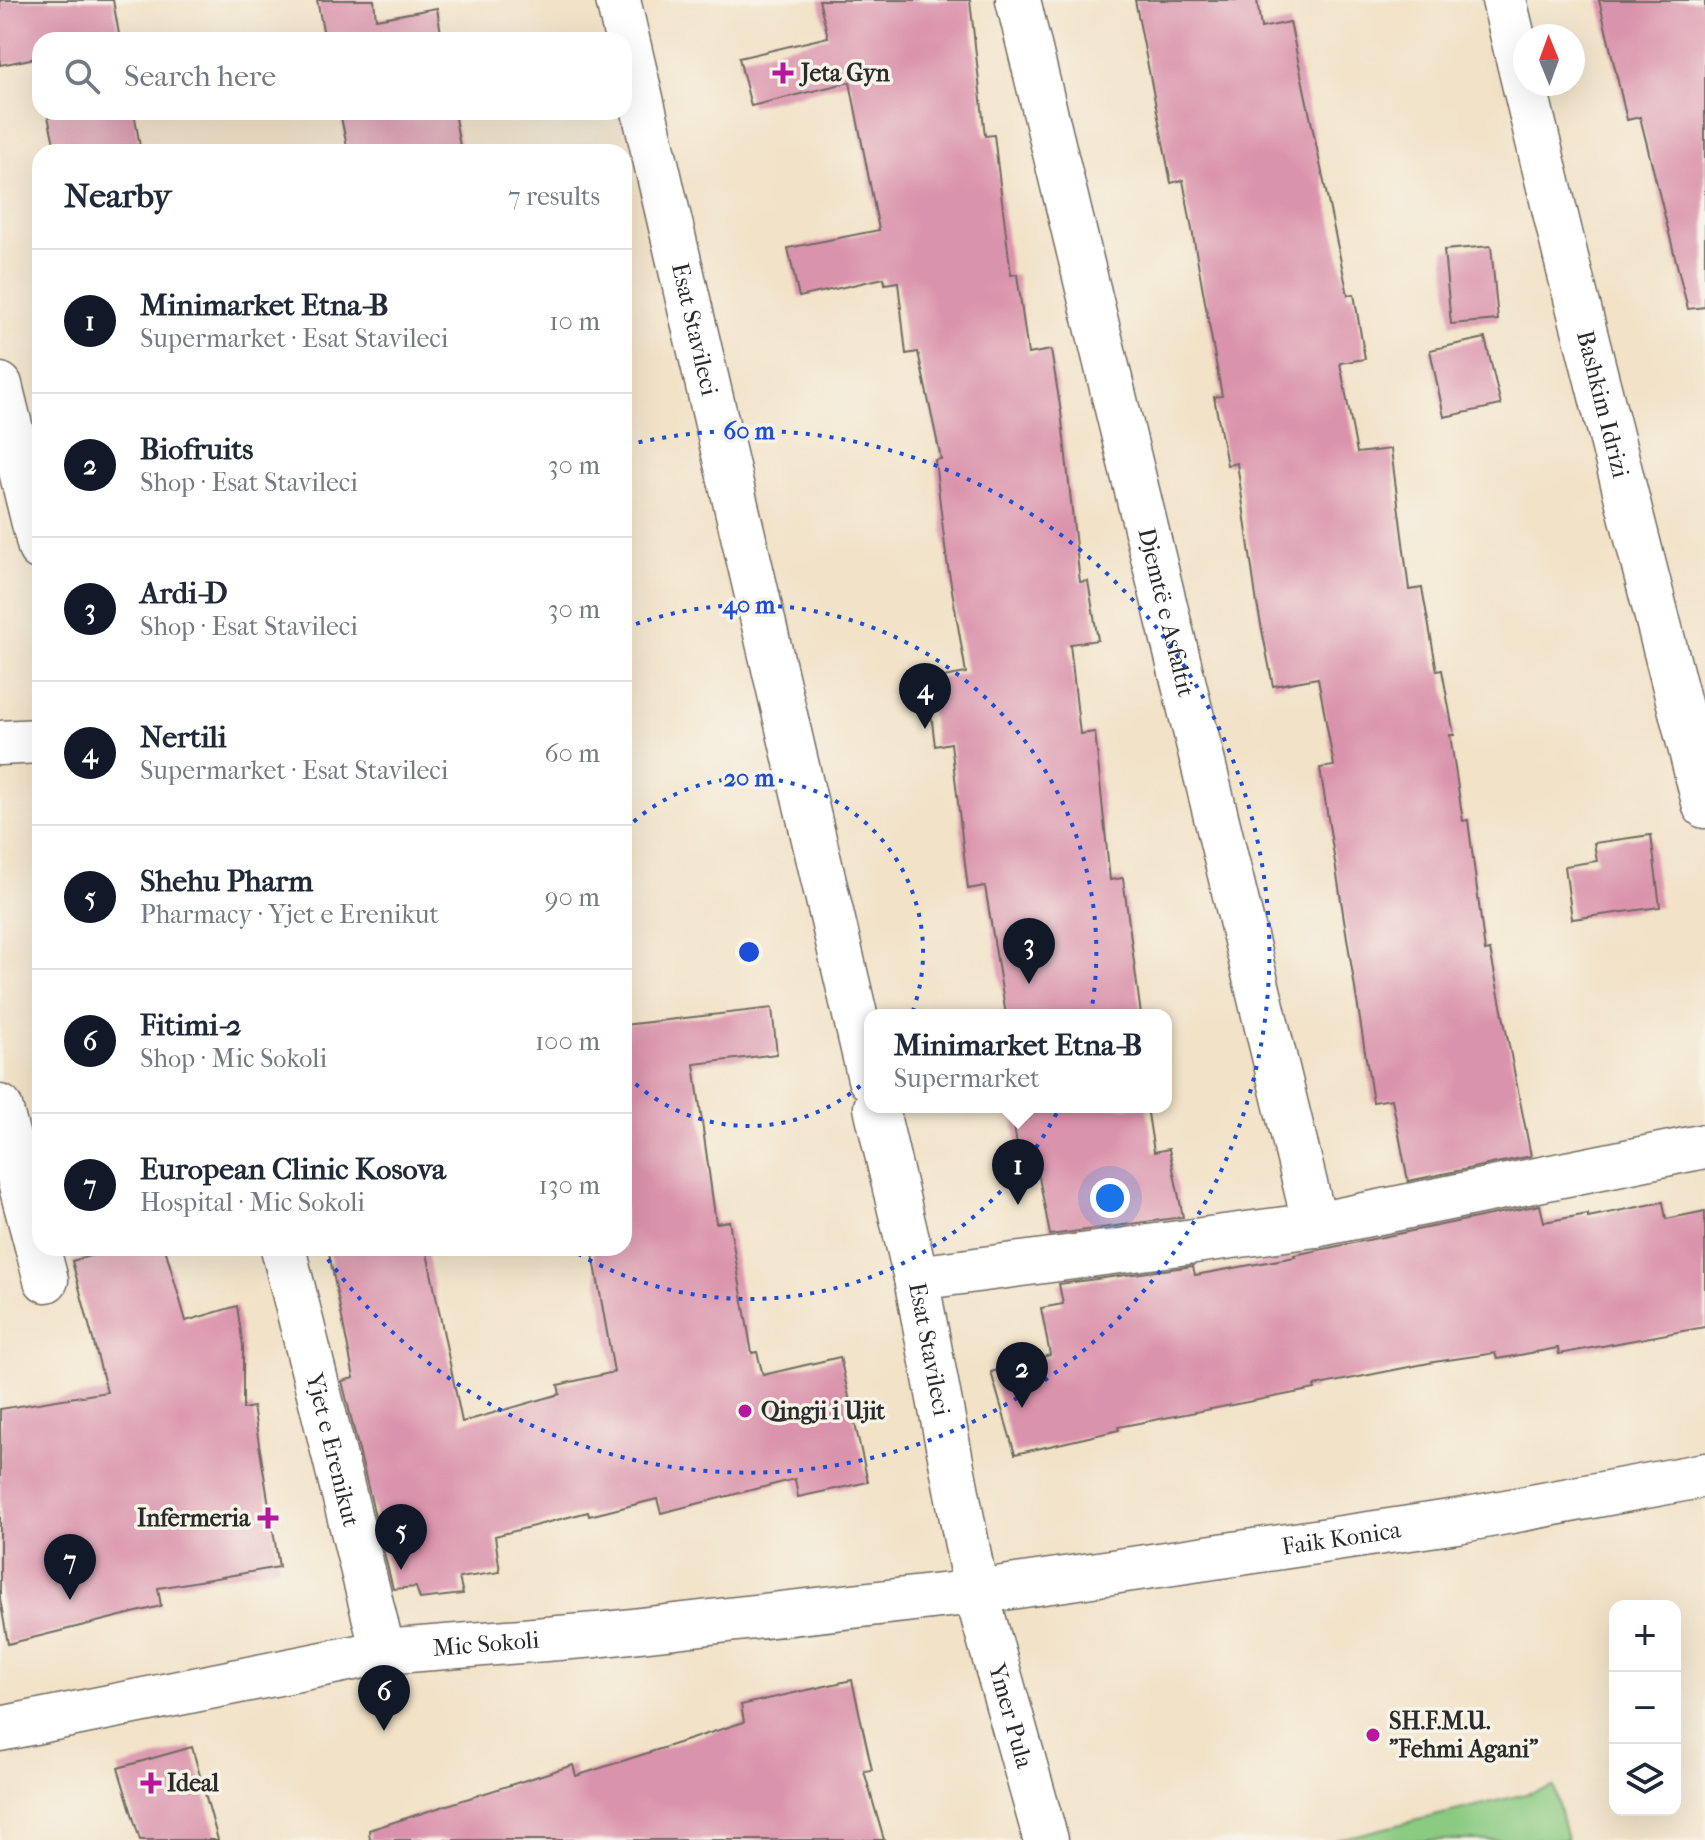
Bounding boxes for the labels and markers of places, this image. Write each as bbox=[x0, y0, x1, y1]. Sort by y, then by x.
place label: Jeta Gyn bbox=[799, 59, 891, 87]
marker: Jeta Gyn bbox=[772, 62, 794, 84]
pin: 4 bbox=[899, 663, 951, 729]
pin: 3 bbox=[1003, 918, 1055, 984]
centre of rings bbox=[735, 938, 763, 966]
pin: 1 bbox=[992, 1139, 1044, 1205]
pin: 2 bbox=[996, 1342, 1048, 1408]
place label: Qingji i Ujit bbox=[761, 1397, 885, 1425]
marker: Qingji i Ujit bbox=[736, 1402, 754, 1420]
place label: Infermeria bbox=[137, 1504, 251, 1532]
pin: 5 bbox=[375, 1504, 427, 1570]
marker: Infermeria bbox=[257, 1507, 279, 1529]
pin: 7 bbox=[44, 1534, 96, 1600]
pin: 6 bbox=[358, 1665, 410, 1731]
place label: SH.F.M.U. "Fehmi Agani" bbox=[1389, 1707, 1539, 1763]
marker: SH.F.M.U. "Fehmi Agani" bbox=[1364, 1726, 1382, 1744]
place label: Ideal bbox=[167, 1769, 219, 1797]
marker: Ideal bbox=[142, 1774, 160, 1792]

